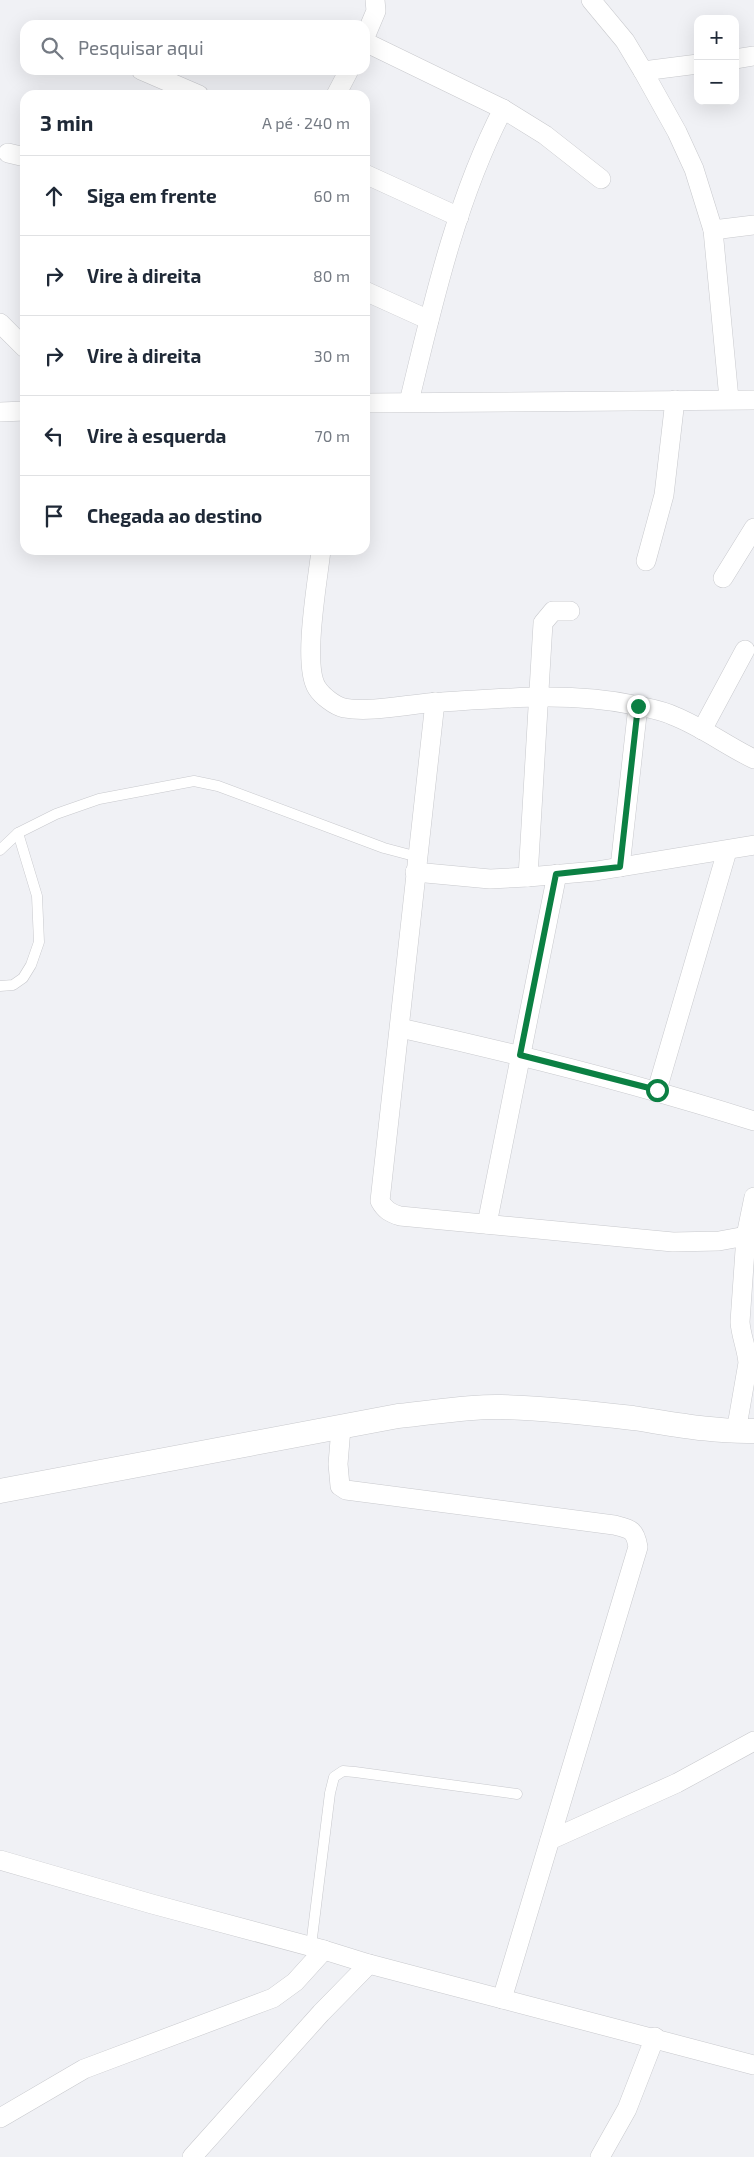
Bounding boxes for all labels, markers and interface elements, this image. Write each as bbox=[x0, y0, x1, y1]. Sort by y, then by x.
map controls bbox=[694, 15, 739, 105]
button: + bbox=[694, 15, 739, 60]
search box bbox=[20, 20, 370, 75]
icon: search bbox=[38, 34, 66, 62]
text: Pesquisar aqui bbox=[78, 36, 204, 59]
button: − bbox=[694, 60, 739, 105]
text: 3 min bbox=[40, 110, 93, 135]
text: A pé · 240 m bbox=[262, 113, 350, 132]
icon: ahead bbox=[40, 182, 68, 210]
text: Siga em frente bbox=[87, 184, 217, 207]
text: 60 m bbox=[314, 186, 350, 205]
icon: right bbox=[40, 262, 68, 290]
text: Vire à direita bbox=[87, 264, 201, 287]
text: 80 m bbox=[313, 266, 350, 285]
icon: right bbox=[40, 342, 68, 370]
text: Vire à direita bbox=[87, 344, 201, 367]
text: 30 m bbox=[314, 346, 350, 365]
icon: left bbox=[40, 422, 68, 450]
text: Vire à esquerda bbox=[87, 424, 226, 447]
text: 70 m bbox=[315, 426, 350, 445]
icon: arrive bbox=[40, 502, 68, 530]
text: Chegada ao destino bbox=[87, 504, 262, 527]
route end bbox=[627, 695, 650, 718]
route start bbox=[646, 1079, 669, 1102]

